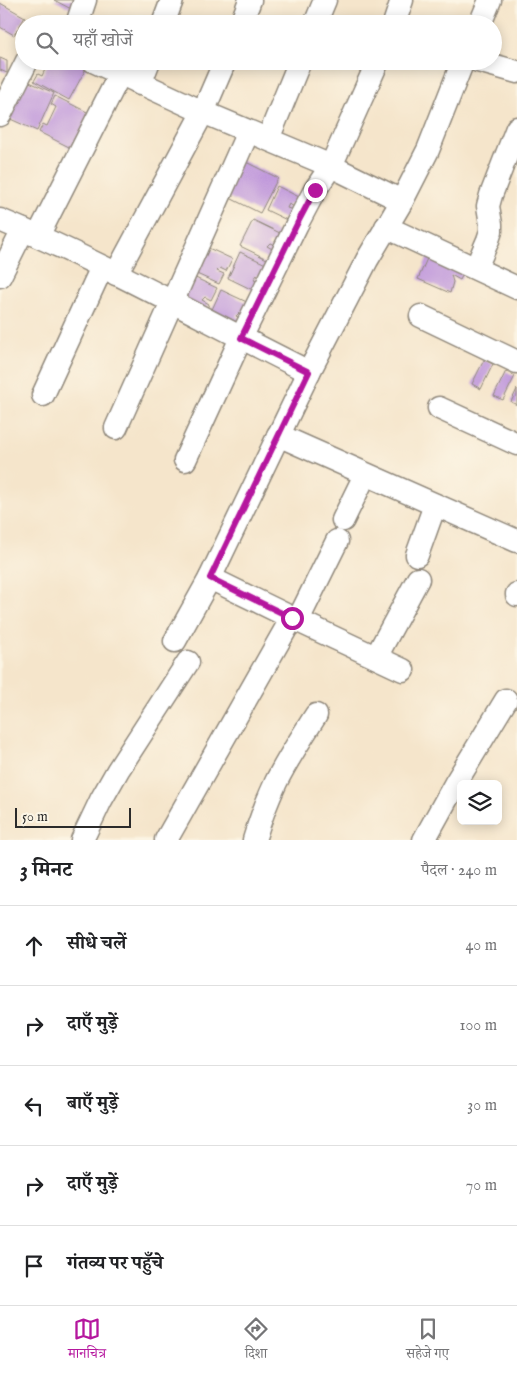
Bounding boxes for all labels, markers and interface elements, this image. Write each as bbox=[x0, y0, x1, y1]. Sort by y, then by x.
search box bbox=[15, 15, 502, 70]
icon: search bbox=[33, 29, 61, 57]
text: यहाँ खोजें bbox=[73, 29, 133, 53]
route end bbox=[304, 179, 327, 202]
route start bbox=[281, 607, 304, 630]
map controls bbox=[457, 780, 502, 825]
button: layers bbox=[457, 780, 502, 825]
scale bar bbox=[15, 805, 131, 828]
text: 50 m bbox=[22, 808, 48, 826]
text: 3 मिनट bbox=[20, 857, 72, 884]
text: पैदल · 240 m bbox=[421, 861, 497, 881]
icon: ahead bbox=[20, 932, 48, 960]
text: सीधे चलें bbox=[67, 932, 126, 956]
text: 40 m bbox=[465, 936, 497, 956]
icon: right bbox=[20, 1012, 48, 1040]
text: दाएँ मुड़ें bbox=[67, 1012, 118, 1036]
text: 100 m bbox=[460, 1016, 497, 1036]
icon: left bbox=[20, 1092, 48, 1120]
text: बाएँ मुड़ें bbox=[67, 1092, 118, 1116]
text: 30 m bbox=[467, 1096, 497, 1116]
icon: right bbox=[20, 1172, 48, 1200]
text: दाएँ मुड़ें bbox=[67, 1172, 118, 1196]
text: 70 m bbox=[466, 1176, 497, 1196]
icon: arrive bbox=[20, 1252, 48, 1280]
text: गंतव्य पर पहुँचे bbox=[67, 1252, 163, 1276]
tab: मानचित्र bbox=[68, 1315, 106, 1367]
tab: दिशा bbox=[242, 1315, 270, 1367]
tab: सहेजे गए bbox=[406, 1315, 449, 1367]

